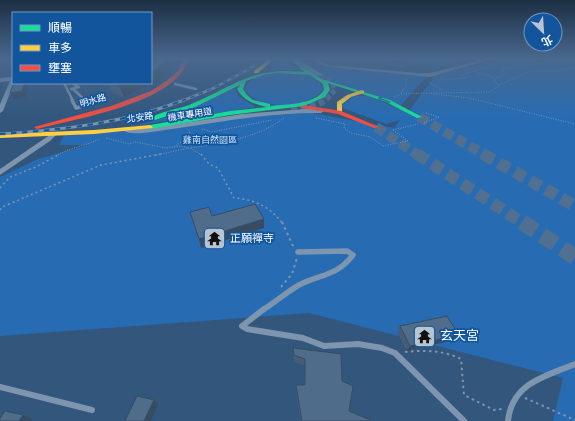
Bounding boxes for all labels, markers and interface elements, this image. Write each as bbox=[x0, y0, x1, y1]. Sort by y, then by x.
legend bbox=[12, 12, 152, 84]
north arrow bbox=[523, 12, 563, 52]
text: 順暢 bbox=[48, 21, 72, 36]
text: 北 bbox=[539, 32, 555, 49]
text: 車多 bbox=[48, 41, 72, 56]
text: 壅塞 bbox=[48, 61, 72, 76]
street label: 明水路 bbox=[78, 92, 108, 110]
one-way arrow bbox=[379, 95, 391, 103]
street label: 機車專用道 bbox=[167, 106, 213, 124]
street label: 北安路 bbox=[126, 111, 154, 125]
park label: 雞南自然園區 bbox=[183, 134, 237, 146]
temple icon: 正願禪寺 bbox=[202, 225, 228, 251]
place label: 正願禪寺 bbox=[230, 232, 274, 245]
temple icon: 玄天宮 bbox=[412, 323, 438, 349]
place label: 玄天宮 bbox=[440, 328, 479, 344]

